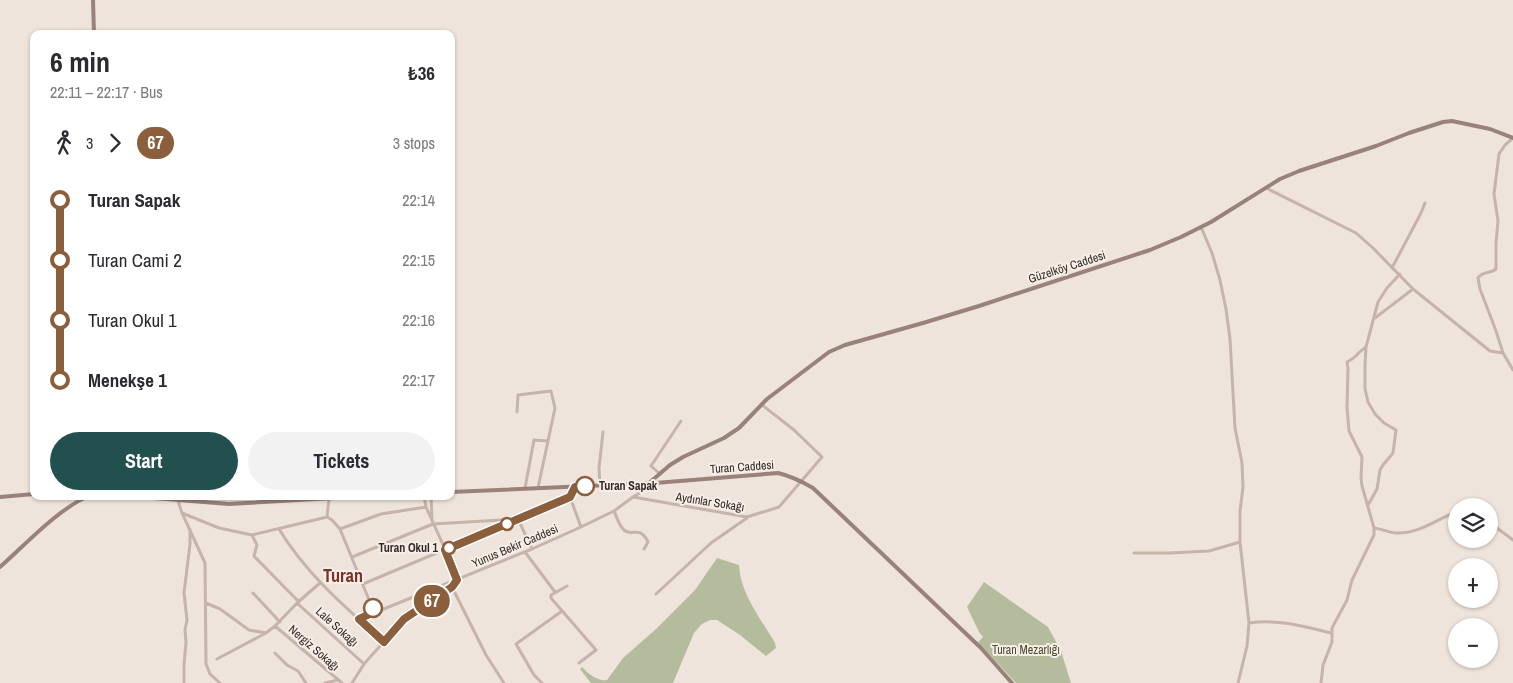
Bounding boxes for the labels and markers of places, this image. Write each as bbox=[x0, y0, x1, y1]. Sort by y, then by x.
marker: Turan Sapak bbox=[575, 476, 595, 496]
place label: Turan Sapak bbox=[599, 478, 658, 494]
unlabelled marker bbox=[500, 517, 514, 531]
place label: Turan Okul 1 bbox=[379, 540, 439, 556]
marker: Turan Okul 1 bbox=[442, 541, 456, 555]
unlabelled marker bbox=[363, 598, 383, 618]

